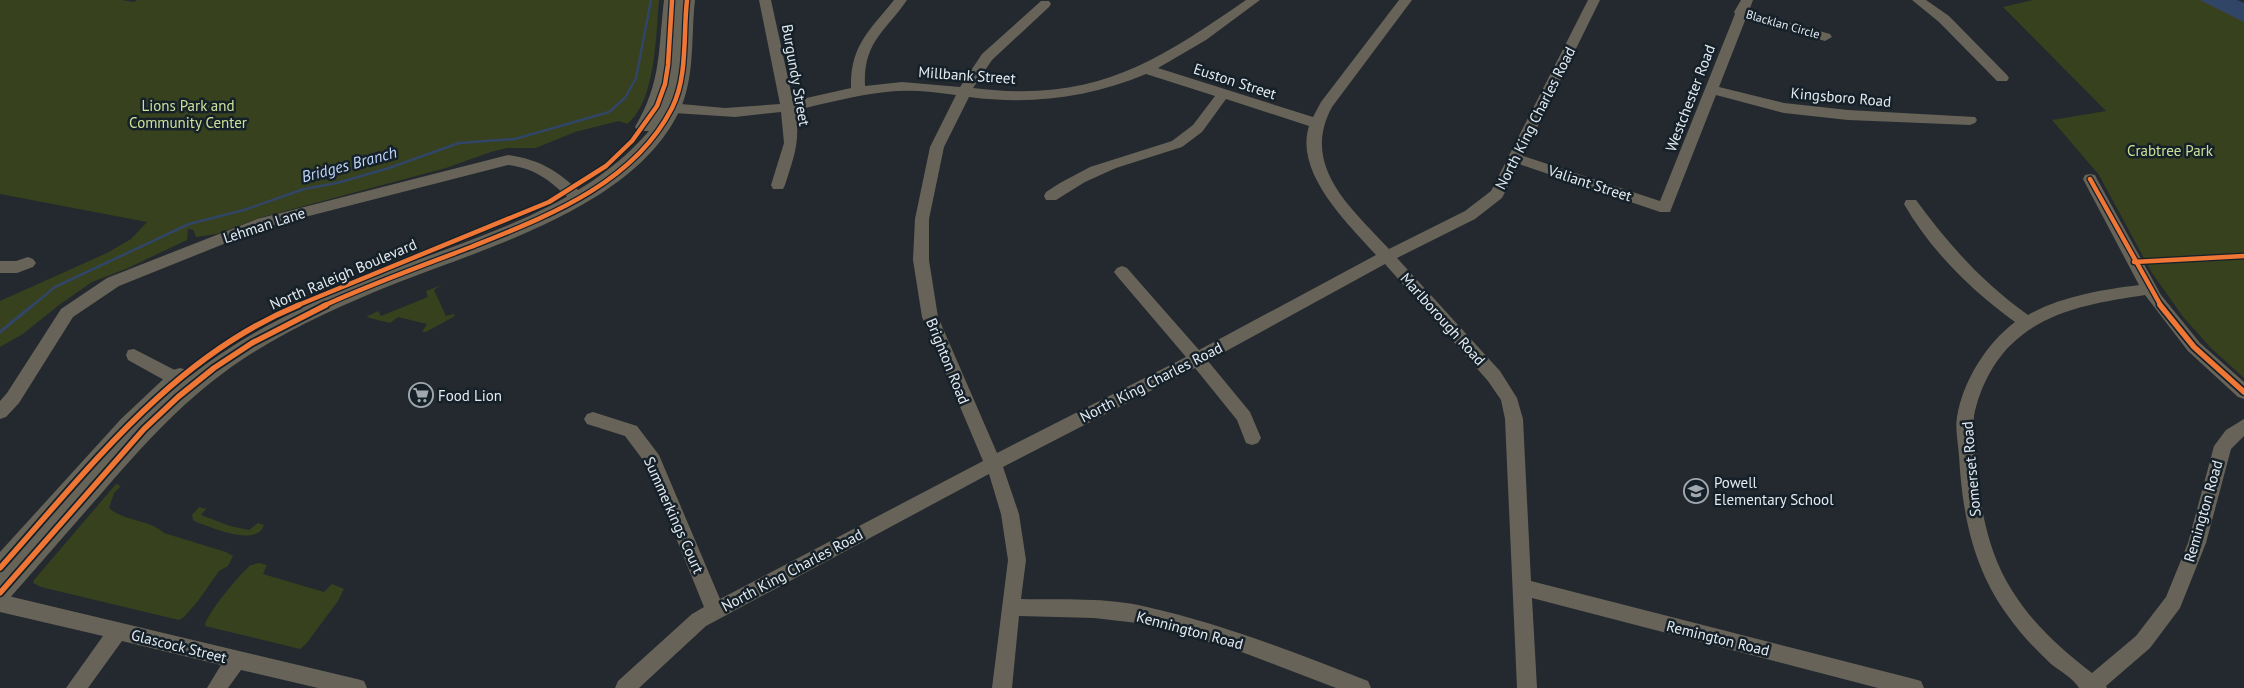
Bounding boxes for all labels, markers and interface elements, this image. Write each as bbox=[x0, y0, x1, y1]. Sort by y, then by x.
street label: Blacklan Circle bbox=[1744, 6, 1822, 42]
street label: Burgundy Street bbox=[778, 23, 814, 127]
street label: Westchester Road bbox=[1661, 42, 1719, 154]
street label: North King Charles Road bbox=[1491, 43, 1579, 193]
street label: Euston Street bbox=[1191, 59, 1279, 103]
street label: Millbank Street bbox=[918, 62, 1016, 88]
street label: Kingsboro Road bbox=[1790, 83, 1892, 111]
park label: Lions Park and Community Center bbox=[129, 96, 247, 132]
park label: Crabtree Park bbox=[2127, 141, 2214, 160]
water label: Bridges Branch bbox=[299, 142, 399, 186]
street label: Valiant Street bbox=[1545, 160, 1634, 205]
street label: Lehman Lane bbox=[221, 203, 307, 247]
street label: North Raleigh Boulevard bbox=[267, 234, 419, 314]
street label: Marlborough Road bbox=[1396, 269, 1490, 369]
street label: Brighton Road bbox=[922, 315, 974, 407]
street label: North King Charles Road bbox=[1076, 338, 1226, 426]
supermarket icon: Food Lion bbox=[408, 382, 434, 408]
place label: Food Lion bbox=[438, 386, 502, 405]
street label: Somerset Road bbox=[1957, 421, 1985, 517]
street label: Summerkings Court bbox=[640, 454, 708, 576]
street label: Remington Road bbox=[2179, 458, 2227, 564]
place label: Powell Elementary School bbox=[1714, 473, 1834, 509]
school or university icon: Powell Elementary School bbox=[1683, 478, 1709, 504]
street label: North King Charles Road bbox=[718, 525, 866, 615]
street label: Kennington Road bbox=[1135, 607, 1245, 653]
street label: Remington Road bbox=[1665, 616, 1771, 660]
street label: Glascock Street bbox=[129, 625, 229, 667]

